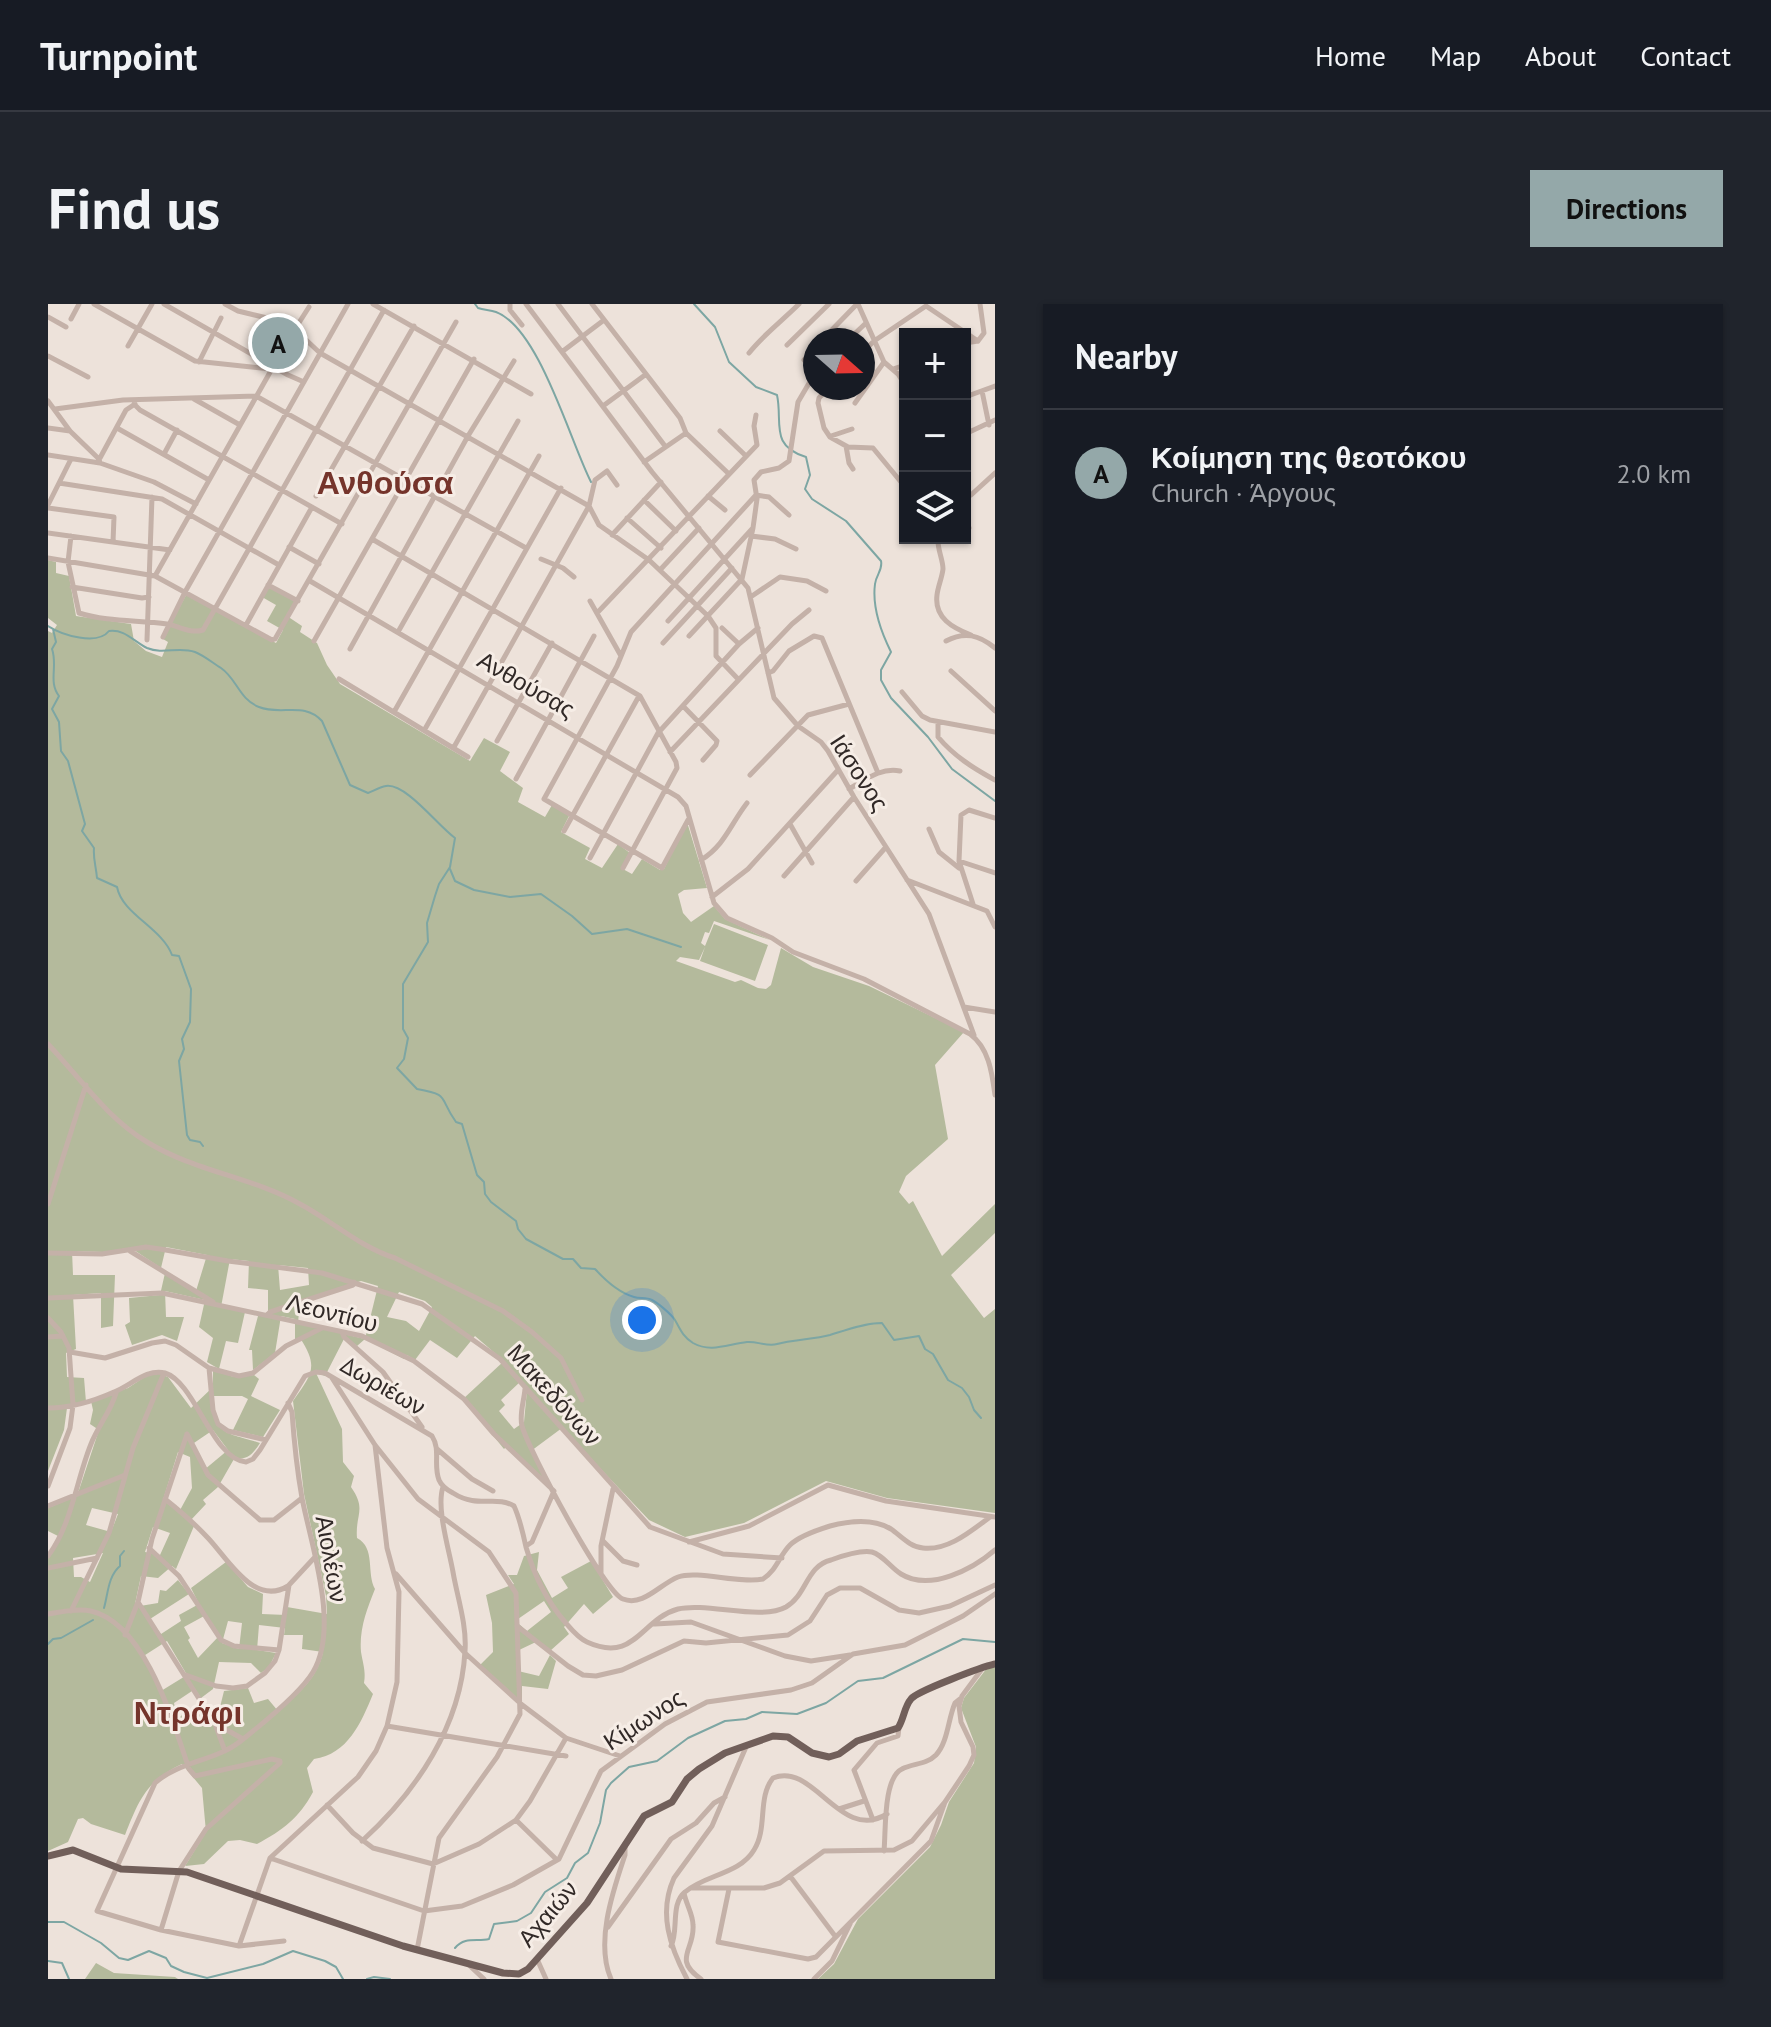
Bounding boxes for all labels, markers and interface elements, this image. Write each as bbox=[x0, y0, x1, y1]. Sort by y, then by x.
text: Turnpoint bbox=[40, 31, 197, 80]
text: Home bbox=[1315, 37, 1386, 74]
text: Map bbox=[1430, 37, 1481, 74]
text: About bbox=[1525, 37, 1596, 74]
text: Contact bbox=[1640, 37, 1731, 74]
button: Directions bbox=[1530, 170, 1723, 247]
text: Find us bbox=[48, 172, 220, 244]
pin: A bbox=[252, 313, 304, 373]
north arrow bbox=[803, 328, 875, 400]
map controls bbox=[899, 328, 971, 544]
button: + bbox=[899, 328, 971, 400]
text: Nearby bbox=[1075, 334, 1177, 378]
button: − bbox=[899, 400, 971, 472]
text: Κοίμηση της θεοτόκου bbox=[1151, 437, 1467, 476]
text: A bbox=[1093, 457, 1109, 490]
text: 2.0 km bbox=[1617, 457, 1691, 490]
district label: Ανθούσα bbox=[317, 461, 454, 503]
button: layers bbox=[899, 472, 971, 544]
text: Church · Άργους bbox=[1151, 476, 1336, 509]
street label: Ανθούσας bbox=[472, 644, 581, 725]
street label: Ιάσονος bbox=[823, 728, 896, 817]
street label: Λεοντίου bbox=[283, 1286, 381, 1339]
your location bbox=[622, 1300, 662, 1340]
street label: Μακεδόνων bbox=[501, 1337, 608, 1452]
street label: Δωριέων bbox=[335, 1349, 431, 1422]
street label: Αιολέων bbox=[309, 1513, 354, 1605]
street label: Κίμωνος bbox=[597, 1682, 690, 1757]
district label: Ντράφι bbox=[134, 1691, 242, 1733]
street label: Αχαιών bbox=[511, 1874, 584, 1953]

